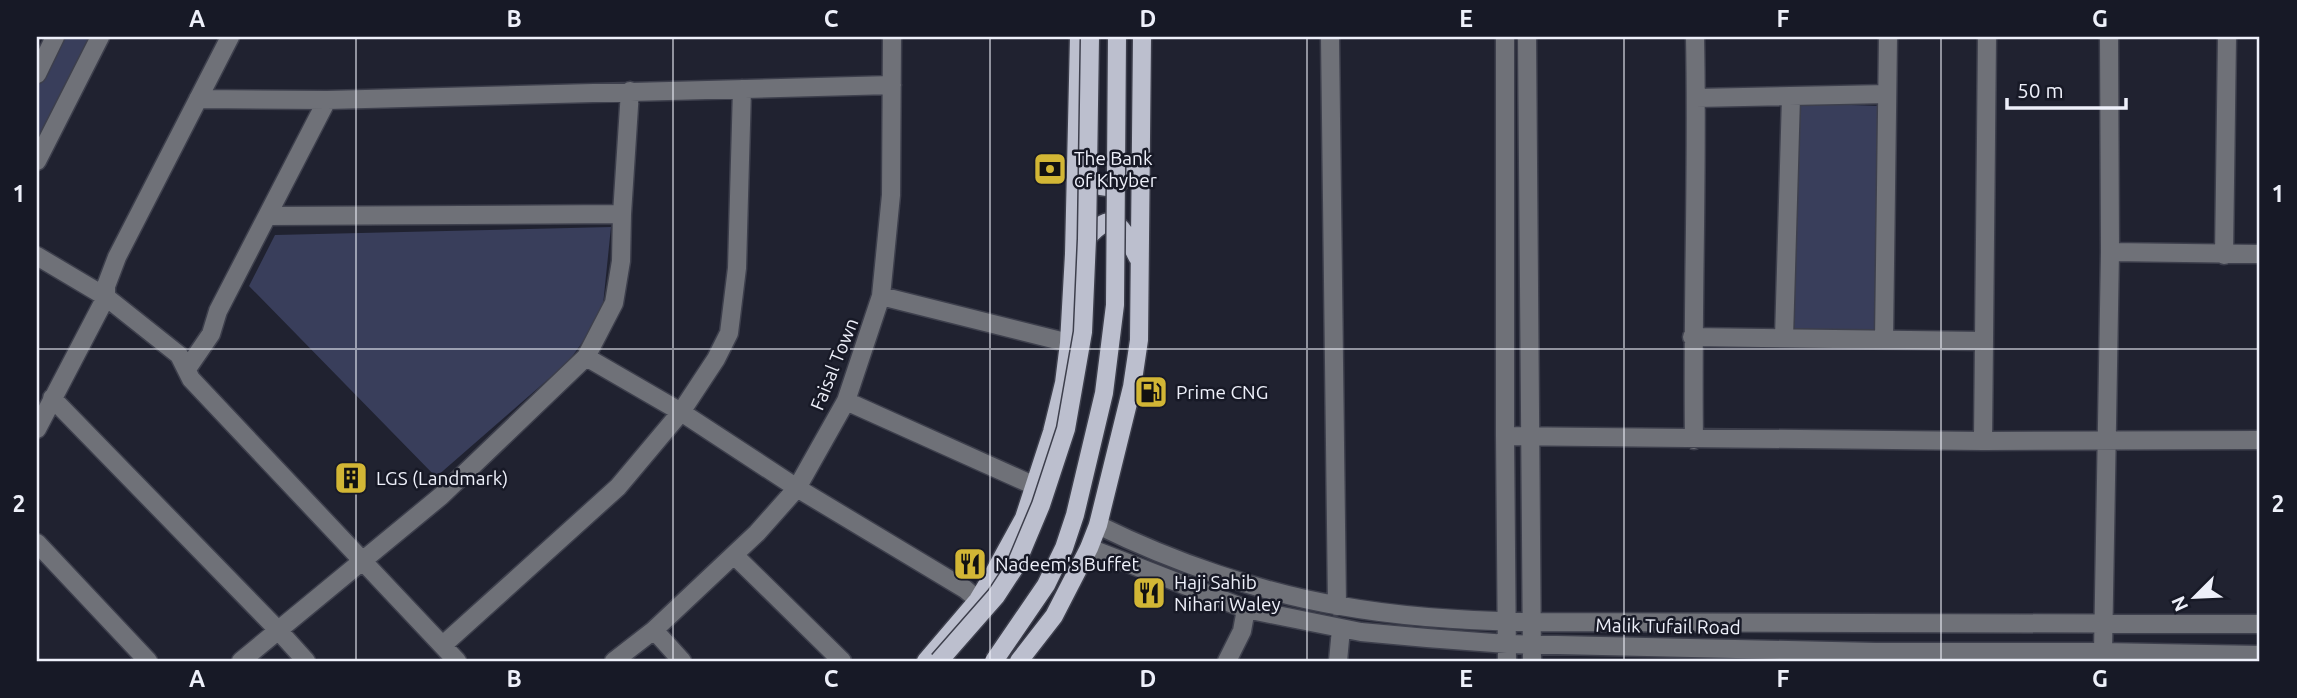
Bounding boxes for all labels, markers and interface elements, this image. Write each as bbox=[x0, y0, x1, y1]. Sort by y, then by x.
text: A bbox=[189, 6, 205, 31]
text: B bbox=[506, 6, 522, 31]
text: C bbox=[824, 6, 839, 31]
text: D bbox=[1140, 6, 1156, 31]
text: E bbox=[1459, 6, 1473, 31]
text: F bbox=[1777, 6, 1790, 31]
text: G bbox=[2092, 6, 2108, 31]
scale bar bbox=[2007, 66, 2126, 110]
text: 50 m bbox=[2017, 78, 2064, 102]
place label: The Bank of Khyber bbox=[1074, 147, 1157, 191]
bank icon: The Bank of Khyber bbox=[1031, 150, 1069, 188]
text: 1 bbox=[13, 181, 25, 206]
text: 1 bbox=[2272, 181, 2284, 206]
street label: Faisal Town bbox=[806, 315, 862, 413]
fuel station icon: Prime CNG bbox=[1132, 373, 1170, 411]
place label: Prime CNG bbox=[1176, 381, 1268, 403]
building icon: LGS (Landmark) bbox=[332, 459, 370, 497]
place label: LGS (Landmark) bbox=[376, 467, 508, 489]
text: 2 bbox=[13, 491, 25, 516]
text: 2 bbox=[2272, 491, 2284, 516]
restaurant icon: Nadeem's Buffet bbox=[951, 545, 989, 583]
place label: Nadeem's Buffet bbox=[995, 553, 1140, 575]
north arrow bbox=[2160, 562, 2230, 632]
place label: Haji Sahib Nihari Waley bbox=[1174, 571, 1281, 615]
restaurant icon: Haji Sahib Nihari Waley bbox=[1130, 574, 1168, 612]
text: N bbox=[2167, 593, 2192, 615]
street label: Malik Tufail Road bbox=[1595, 614, 1741, 638]
text: A bbox=[189, 666, 205, 691]
text: B bbox=[506, 666, 522, 691]
text: C bbox=[824, 666, 839, 691]
text: D bbox=[1140, 666, 1156, 691]
text: E bbox=[1459, 666, 1473, 691]
text: F bbox=[1777, 666, 1790, 691]
text: G bbox=[2092, 666, 2108, 691]

